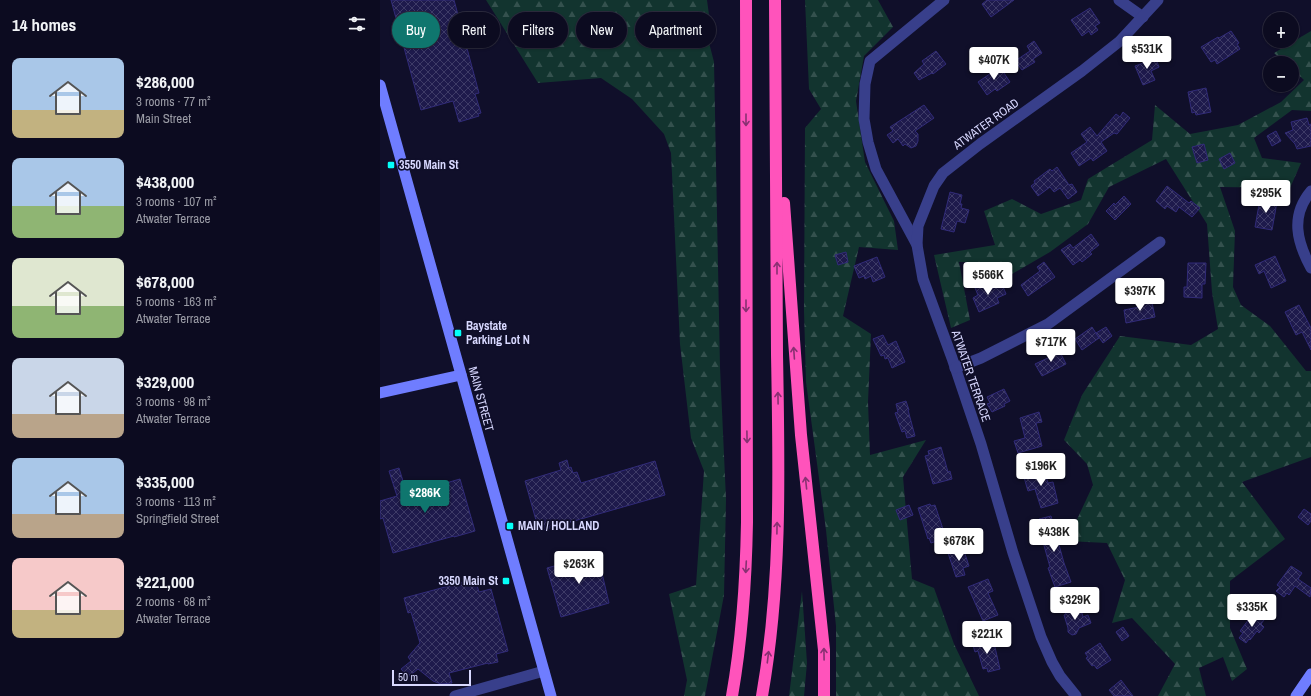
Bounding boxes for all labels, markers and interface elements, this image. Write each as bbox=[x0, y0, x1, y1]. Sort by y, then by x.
chip: Buy bbox=[392, 12, 440, 48]
chip: Rent bbox=[448, 12, 500, 48]
chip: Filters bbox=[508, 12, 568, 48]
chip: New bbox=[576, 12, 627, 48]
chip: Apartment bbox=[635, 12, 716, 48]
map controls bbox=[1263, 12, 1299, 92]
button: + bbox=[1263, 12, 1299, 48]
text: 14 homes bbox=[12, 13, 76, 36]
icon: filters bbox=[346, 13, 368, 35]
pin: $531K bbox=[1119, 36, 1175, 70]
text: $531K bbox=[1131, 40, 1163, 57]
pin: $407K bbox=[966, 47, 1022, 81]
text: $407K bbox=[978, 51, 1010, 68]
button: − bbox=[1263, 56, 1299, 92]
text: $286,000 bbox=[136, 70, 194, 93]
icon: home bbox=[44, 74, 92, 122]
text: 3 rooms · 77 m² bbox=[136, 93, 211, 110]
street label: ATWATER ROAD bbox=[949, 95, 1022, 154]
text: Main Street bbox=[136, 110, 191, 127]
one-way arrow bbox=[742, 113, 750, 126]
place label: 3550 Main St bbox=[399, 157, 459, 173]
marker: 3550 Main St bbox=[386, 160, 396, 170]
text: $438,000 bbox=[136, 170, 194, 193]
icon: home bbox=[44, 174, 92, 222]
pin: $295K bbox=[1238, 180, 1294, 214]
text: $295K bbox=[1250, 184, 1282, 201]
text: 3 rooms · 107 m² bbox=[136, 193, 217, 210]
text: Atwater Terrace bbox=[136, 210, 210, 227]
one-way arrow bbox=[773, 262, 781, 275]
pin: $566K bbox=[960, 262, 1016, 296]
text: $566K bbox=[972, 266, 1004, 283]
text: $678,000 bbox=[136, 270, 194, 293]
icon: home bbox=[44, 274, 92, 322]
pin: $397K bbox=[1112, 278, 1168, 312]
text: $397K bbox=[1124, 282, 1156, 299]
text: 5 rooms · 163 m² bbox=[136, 293, 217, 310]
one-way arrow bbox=[742, 299, 750, 312]
text: Atwater Terrace bbox=[136, 310, 210, 327]
place label: Baystate Parking Lot N bbox=[466, 318, 530, 348]
street label: ATWATER TERRACE bbox=[947, 327, 994, 424]
marker: Baystate Parking Lot N bbox=[453, 328, 463, 338]
pin: $717K bbox=[1023, 329, 1079, 363]
text: $717K bbox=[1035, 333, 1067, 350]
one-way arrow bbox=[791, 347, 798, 360]
street label: MAIN STREET bbox=[465, 365, 497, 433]
text: $329,000 bbox=[136, 370, 194, 393]
icon: home bbox=[44, 374, 92, 422]
one-way arrow bbox=[774, 392, 782, 405]
text: 3 rooms · 98 m² bbox=[136, 393, 211, 410]
text: Atwater Terrace bbox=[136, 410, 210, 427]
one-way arrow bbox=[743, 430, 751, 443]
pin: $196K bbox=[1013, 453, 1069, 487]
text: $196K bbox=[1025, 457, 1057, 474]
text: $335,000 bbox=[136, 470, 194, 493]
icon: home bbox=[44, 474, 92, 522]
one-way arrow bbox=[802, 476, 809, 489]
pin: $286K bbox=[397, 480, 453, 514]
text: $286K bbox=[409, 484, 441, 501]
text: 3 rooms · 113 m² bbox=[136, 493, 216, 510]
text: Springfield Street bbox=[136, 510, 219, 527]
place label: MAIN / HOLLAND bbox=[518, 518, 599, 534]
pin: $438K bbox=[1026, 519, 1082, 553]
marker: MAIN / HOLLAND bbox=[505, 521, 515, 531]
one-way arrow bbox=[773, 522, 781, 535]
text: $438K bbox=[1038, 523, 1070, 540]
pin: $678K bbox=[931, 528, 987, 562]
text: $678K bbox=[943, 532, 975, 549]
pin: $263K bbox=[551, 551, 607, 585]
text: $263K bbox=[563, 555, 595, 572]
one-way arrow bbox=[742, 560, 749, 573]
text: $221,000 bbox=[136, 570, 194, 593]
place label: 3350 Main St bbox=[438, 573, 499, 589]
icon: home bbox=[44, 574, 92, 622]
marker: 3350 Main St bbox=[501, 576, 511, 586]
pin: $329K bbox=[1047, 587, 1103, 621]
text: $329K bbox=[1059, 591, 1091, 608]
text: 2 rooms · 68 m² bbox=[136, 593, 211, 610]
pin: $335K bbox=[1224, 594, 1280, 628]
text: $335K bbox=[1236, 598, 1268, 615]
text: Atwater Terrace bbox=[136, 610, 210, 627]
pin: $221K bbox=[959, 621, 1015, 655]
text: $221K bbox=[971, 625, 1003, 642]
one-way arrow bbox=[820, 648, 828, 661]
one-way arrow bbox=[764, 651, 772, 664]
scale bar bbox=[392, 668, 471, 687]
text: 50 m bbox=[398, 670, 418, 684]

